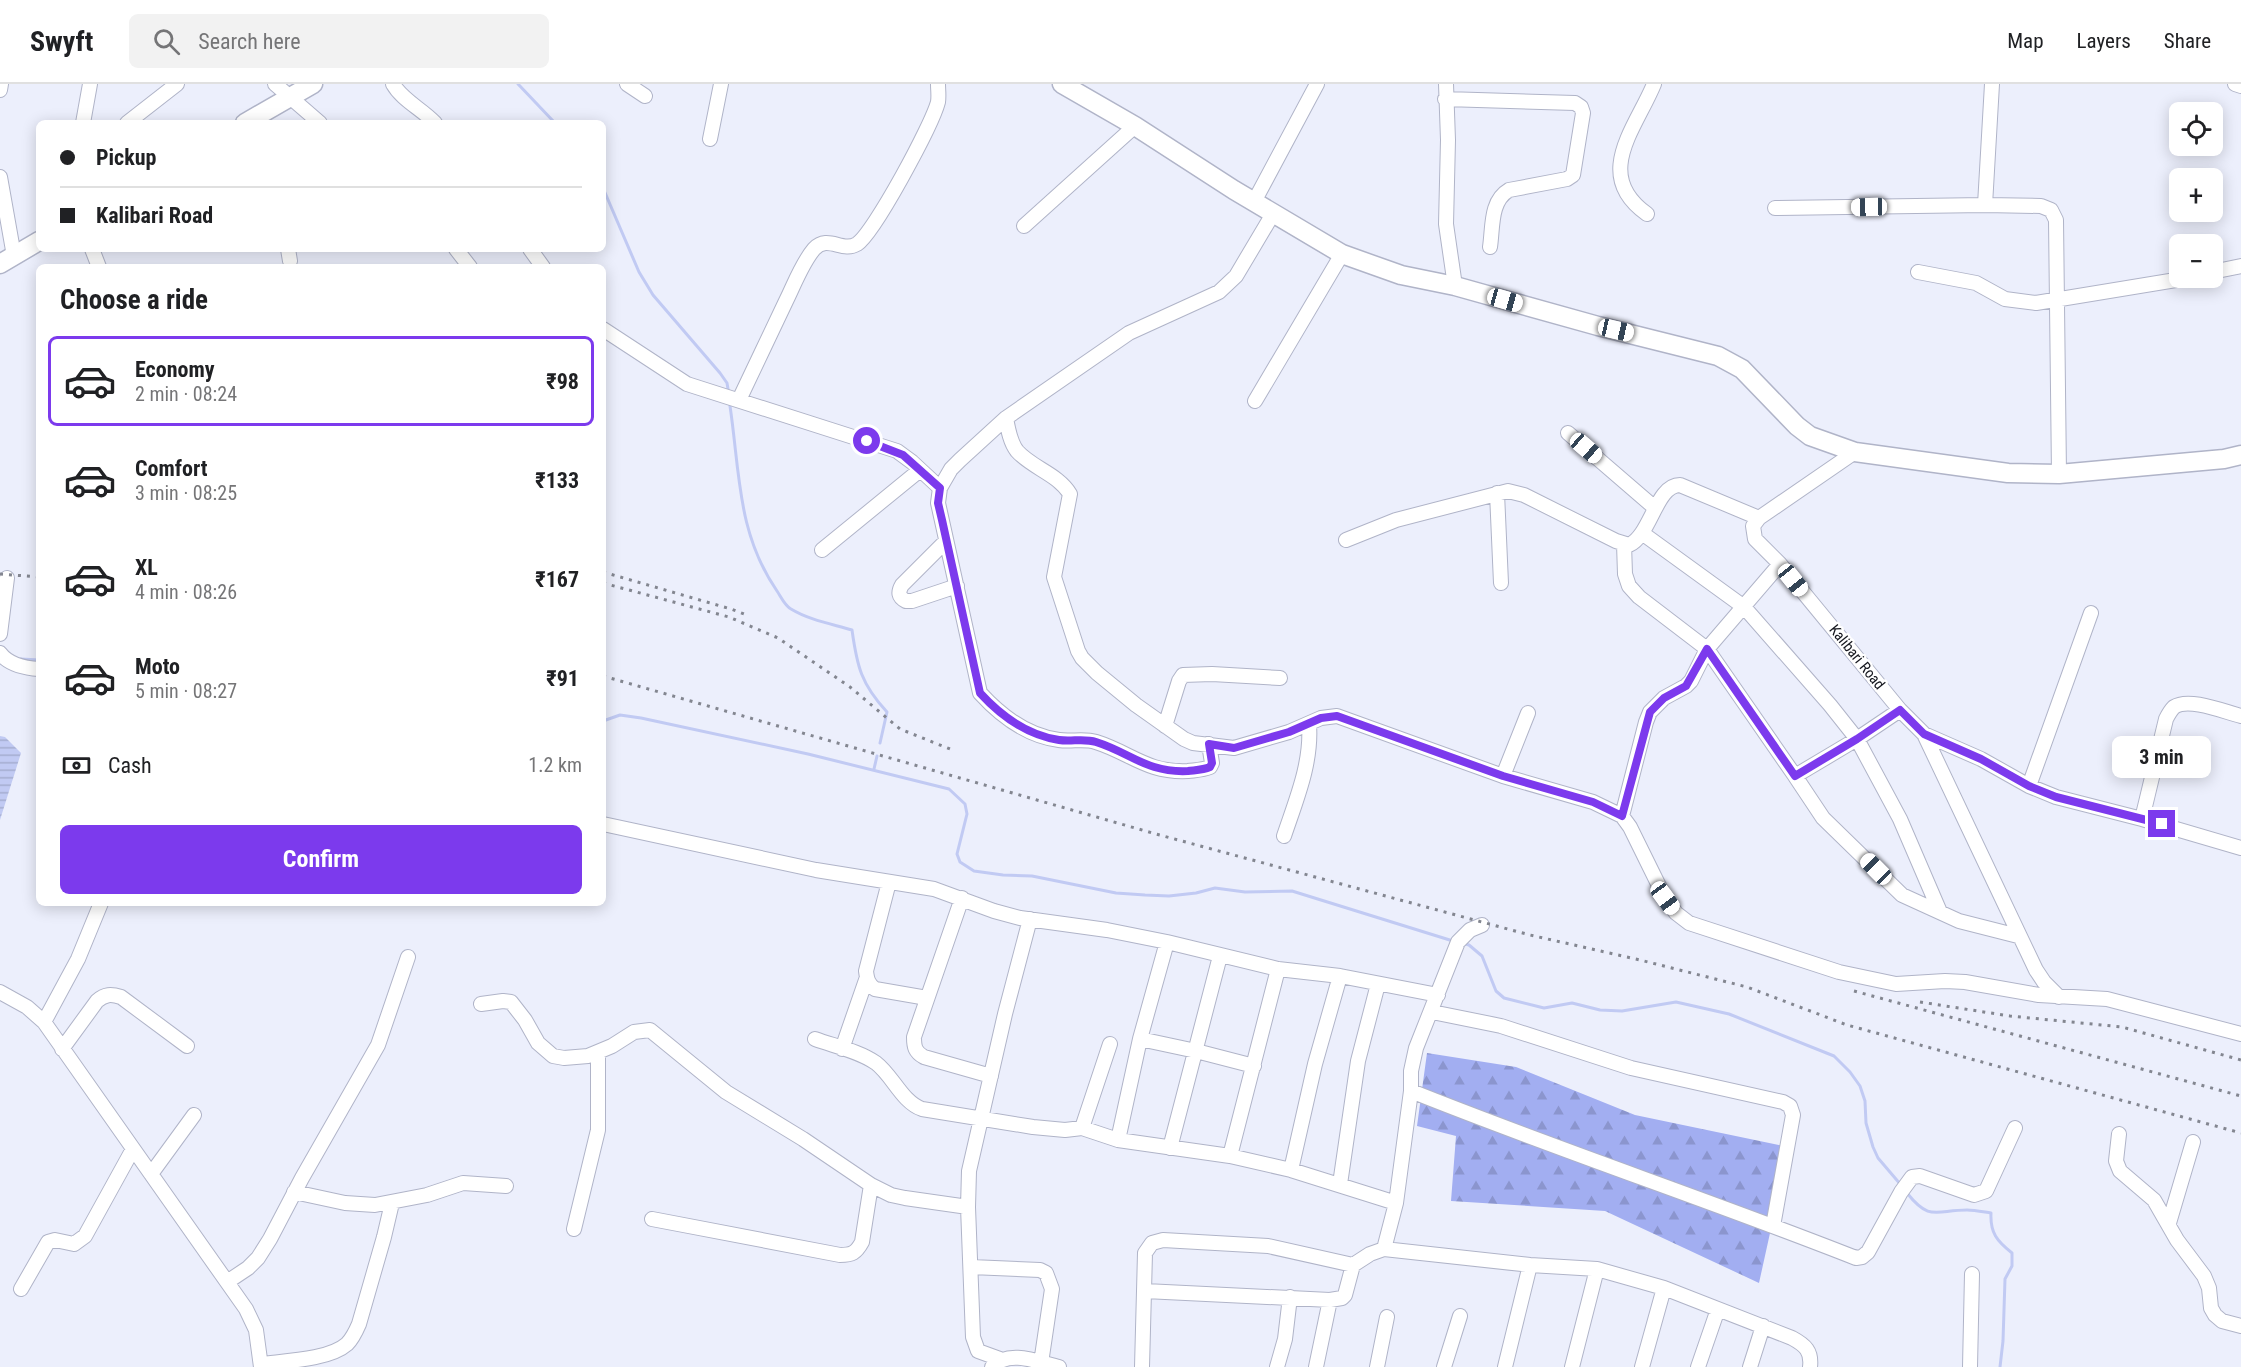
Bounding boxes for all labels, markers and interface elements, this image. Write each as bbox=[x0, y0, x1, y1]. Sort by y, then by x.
search box bbox=[129, 14, 549, 68]
text: Swyft bbox=[30, 25, 93, 58]
icon: search bbox=[150, 25, 183, 58]
text: Search here bbox=[198, 29, 301, 54]
text: Map bbox=[2007, 29, 2044, 53]
text: Layers bbox=[2077, 29, 2131, 53]
text: Share bbox=[2164, 29, 2211, 53]
map controls bbox=[2169, 102, 2223, 288]
button: locate bbox=[2169, 102, 2223, 156]
text: Pickup bbox=[96, 145, 156, 170]
button: + bbox=[2169, 168, 2223, 222]
car bbox=[1851, 198, 1887, 216]
text: Kalibari Road bbox=[96, 203, 213, 228]
button: − bbox=[2169, 234, 2223, 288]
text: Choose a ride bbox=[60, 284, 208, 316]
car bbox=[1485, 286, 1525, 314]
car bbox=[1596, 317, 1636, 343]
icon: car bbox=[63, 354, 117, 408]
text: Economy bbox=[135, 357, 215, 382]
text: ₹98 bbox=[546, 369, 579, 394]
text: 2 min · 08:24 bbox=[135, 382, 237, 406]
route start bbox=[853, 427, 880, 454]
car bbox=[1567, 429, 1605, 467]
icon: car bbox=[63, 453, 117, 507]
text: Comfort bbox=[135, 456, 208, 481]
text: ₹133 bbox=[535, 468, 579, 493]
text: 3 min · 08:25 bbox=[135, 481, 237, 505]
icon: car bbox=[63, 552, 117, 606]
text: XL bbox=[135, 555, 158, 580]
car bbox=[1775, 560, 1811, 600]
text: ₹167 bbox=[535, 567, 579, 592]
text: 4 min · 08:26 bbox=[135, 580, 237, 604]
street label: Kalibari Road bbox=[1825, 621, 1889, 693]
icon: car bbox=[63, 651, 117, 705]
text: Moto bbox=[135, 654, 180, 679]
text: ₹91 bbox=[546, 666, 579, 691]
text: 5 min · 08:27 bbox=[135, 679, 237, 703]
callout: 3 min bbox=[2112, 737, 2212, 779]
text: 3 min bbox=[2139, 745, 2184, 769]
icon: cash bbox=[60, 749, 93, 782]
text: Cash bbox=[108, 753, 152, 778]
text: 1.2 km bbox=[528, 753, 582, 777]
route end bbox=[2148, 810, 2175, 837]
button: Confirm bbox=[60, 825, 582, 894]
car bbox=[1857, 850, 1895, 888]
car bbox=[1647, 878, 1683, 918]

